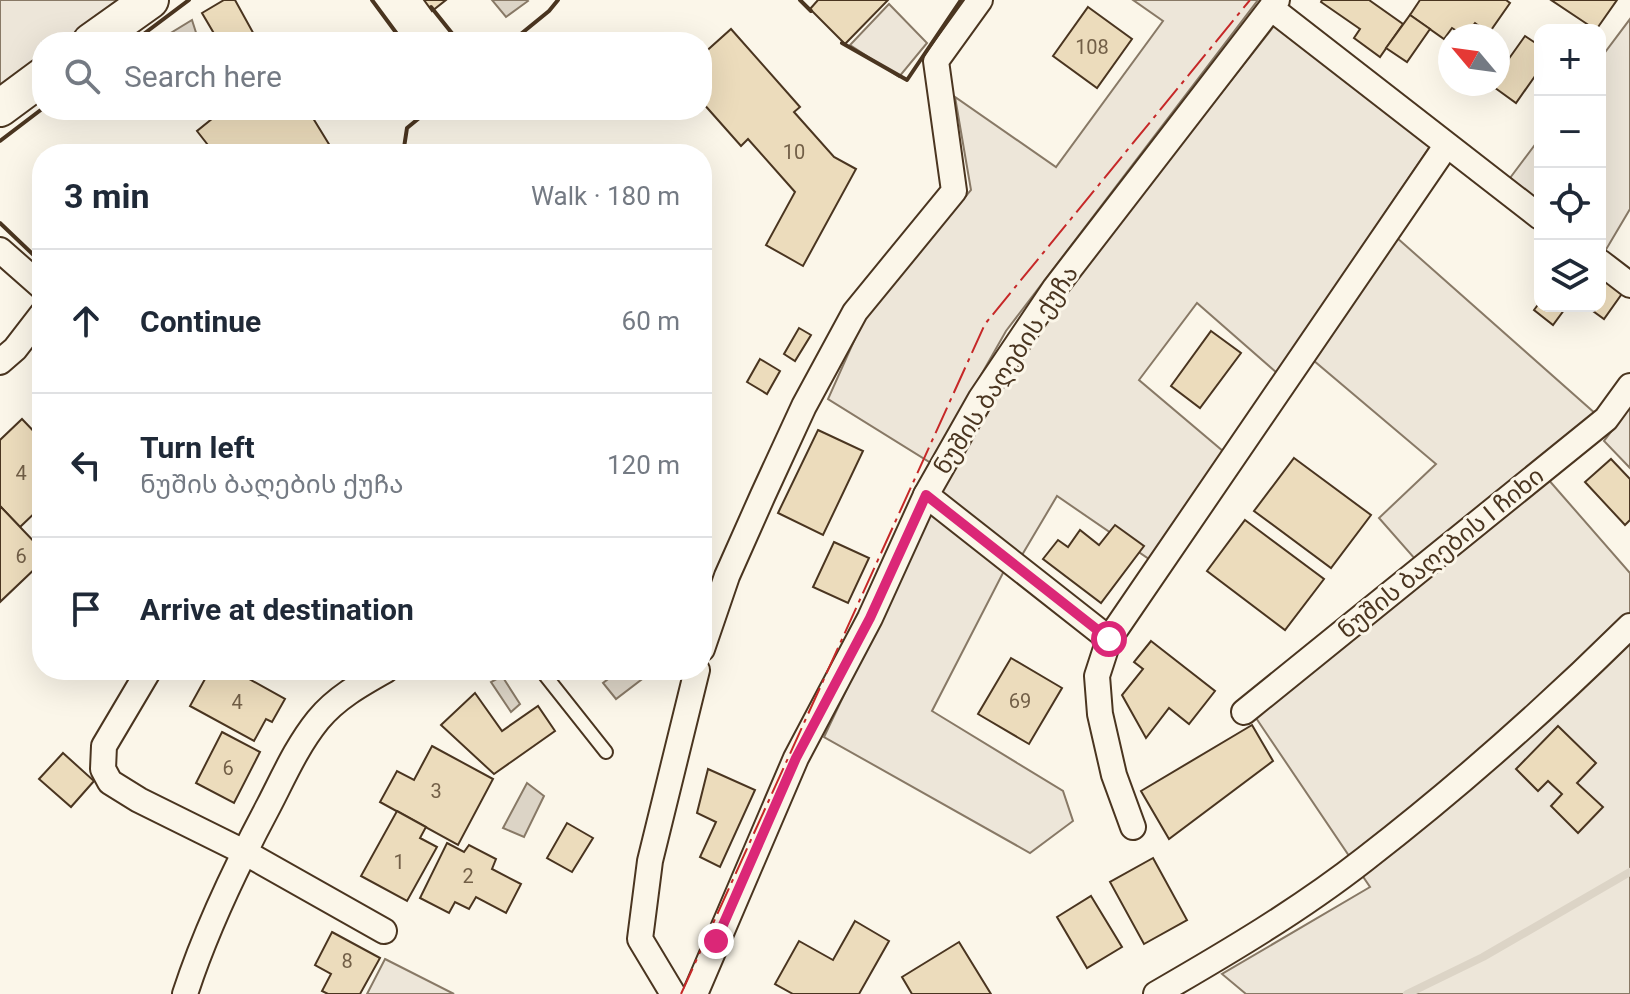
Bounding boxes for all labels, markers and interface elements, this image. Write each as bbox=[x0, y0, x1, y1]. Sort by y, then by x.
north arrow bbox=[1438, 24, 1510, 96]
map controls bbox=[1534, 24, 1606, 312]
button: + bbox=[1534, 24, 1606, 96]
search box bbox=[32, 32, 712, 120]
house number: 108 bbox=[1075, 35, 1109, 59]
icon: search bbox=[60, 54, 104, 98]
text: Search here bbox=[124, 59, 282, 94]
button: − bbox=[1534, 96, 1606, 168]
house number: 10 bbox=[783, 140, 805, 164]
button: locate bbox=[1534, 168, 1606, 240]
text: 3 min bbox=[64, 176, 149, 216]
text: Walk · 180 m bbox=[531, 181, 680, 211]
button: layers bbox=[1534, 240, 1606, 312]
street label: ნუშის ბაღების ქუჩა bbox=[928, 260, 1085, 480]
icon: ahead bbox=[64, 299, 108, 343]
text: Continue bbox=[140, 304, 261, 339]
text: 60 m bbox=[622, 306, 680, 336]
text: Turn left bbox=[140, 430, 255, 465]
icon: left bbox=[64, 443, 108, 487]
text: 120 m bbox=[607, 450, 680, 480]
house number: 4 bbox=[15, 461, 27, 485]
street label: ნუშის ბაღების I ჩიხი bbox=[1333, 462, 1550, 645]
text: ნუშის ბაღების ქუჩა bbox=[140, 469, 404, 499]
house number: 6 bbox=[15, 544, 27, 568]
icon: arrive bbox=[64, 587, 108, 631]
text: Arrive at destination bbox=[140, 592, 414, 627]
route start bbox=[1091, 621, 1127, 657]
house number: 69 bbox=[1009, 689, 1031, 713]
house number: 4 bbox=[231, 690, 243, 714]
house number: 6 bbox=[222, 756, 234, 780]
house number: 3 bbox=[430, 779, 442, 803]
house number: 1 bbox=[393, 850, 405, 874]
house number: 2 bbox=[462, 864, 474, 888]
route end bbox=[698, 923, 734, 959]
house number: 8 bbox=[341, 949, 353, 973]

